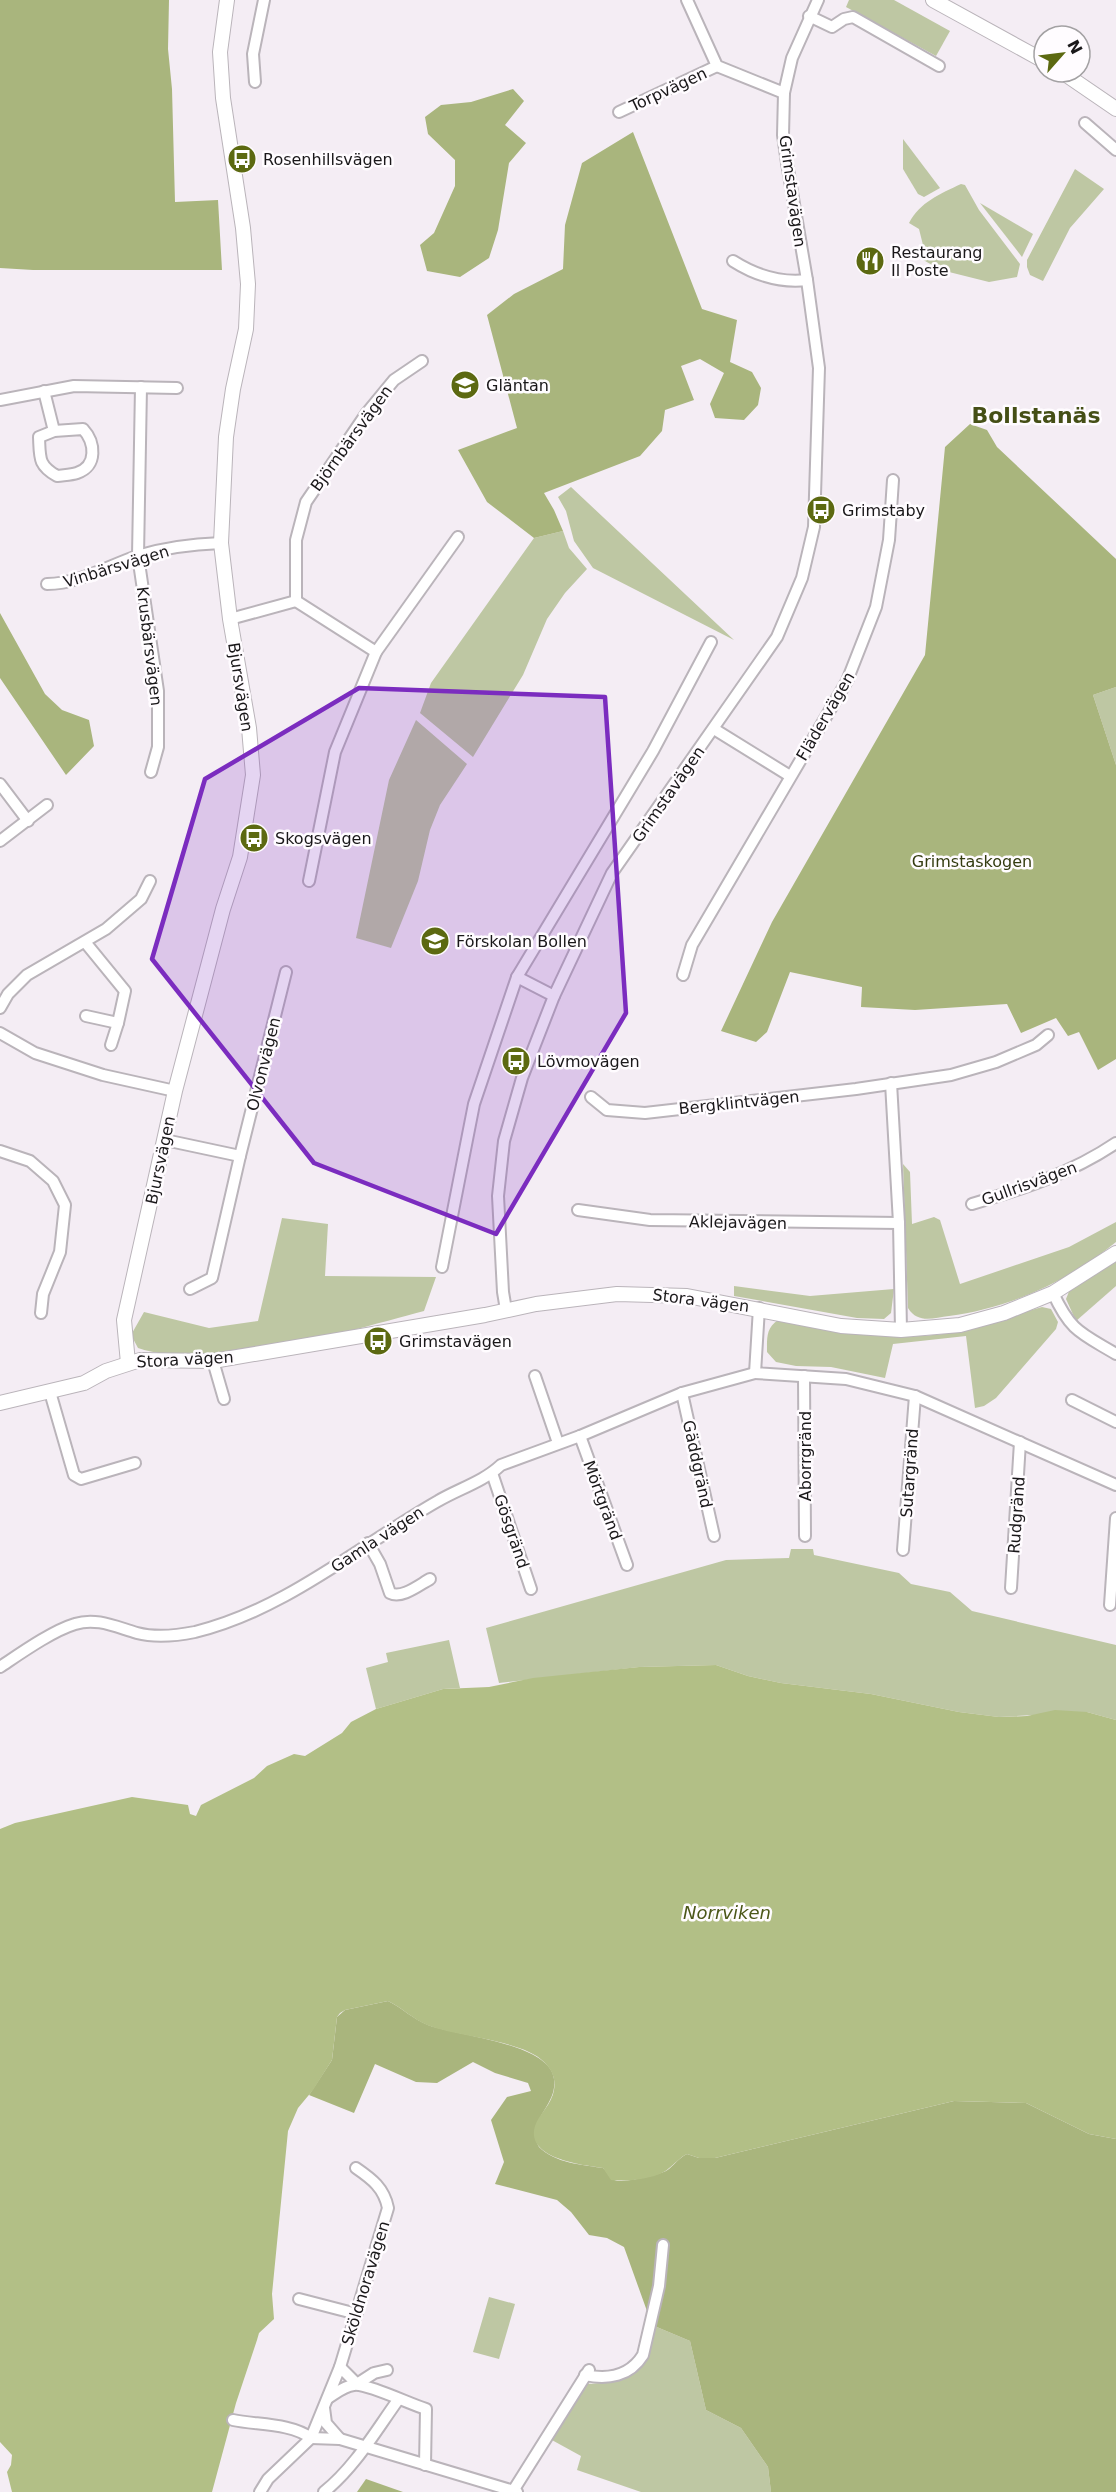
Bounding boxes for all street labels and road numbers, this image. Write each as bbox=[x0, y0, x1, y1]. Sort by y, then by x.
street label: Torpvägen bbox=[626, 63, 710, 116]
street label: Grimstavägen bbox=[775, 134, 810, 248]
street label: Björnbärsvägen bbox=[307, 382, 396, 495]
street label: Vinbärsvägen bbox=[61, 541, 171, 592]
street label: Krusbärsvägen bbox=[133, 585, 166, 707]
street label: Bjursvägen bbox=[224, 641, 257, 733]
street label: Flädervägen bbox=[792, 668, 859, 764]
street label: Grimstavägen bbox=[628, 743, 709, 846]
street label: Olvonvägen bbox=[243, 1015, 284, 1113]
street label: Bergklintvägen bbox=[678, 1087, 800, 1118]
street label: Bjursvägen bbox=[142, 1114, 179, 1206]
street label: Gullrisvägen bbox=[979, 1157, 1080, 1210]
street label: Aklejavägen bbox=[689, 1212, 787, 1233]
street label: Stora vägen bbox=[652, 1285, 750, 1316]
street label: Stora vägen bbox=[136, 1347, 234, 1372]
street label: Aborrgränd bbox=[796, 1411, 815, 1501]
street label: Gäddgränd bbox=[679, 1418, 716, 1510]
street label: Sutargränd bbox=[897, 1428, 922, 1518]
street label: Mörtgränd bbox=[579, 1458, 626, 1543]
street label: Rudgränd bbox=[1004, 1476, 1029, 1554]
street label: Gösgränd bbox=[490, 1491, 533, 1571]
street label: Gamla vägen bbox=[327, 1502, 427, 1576]
street label: Sköldnoravägen bbox=[338, 2219, 393, 2348]

